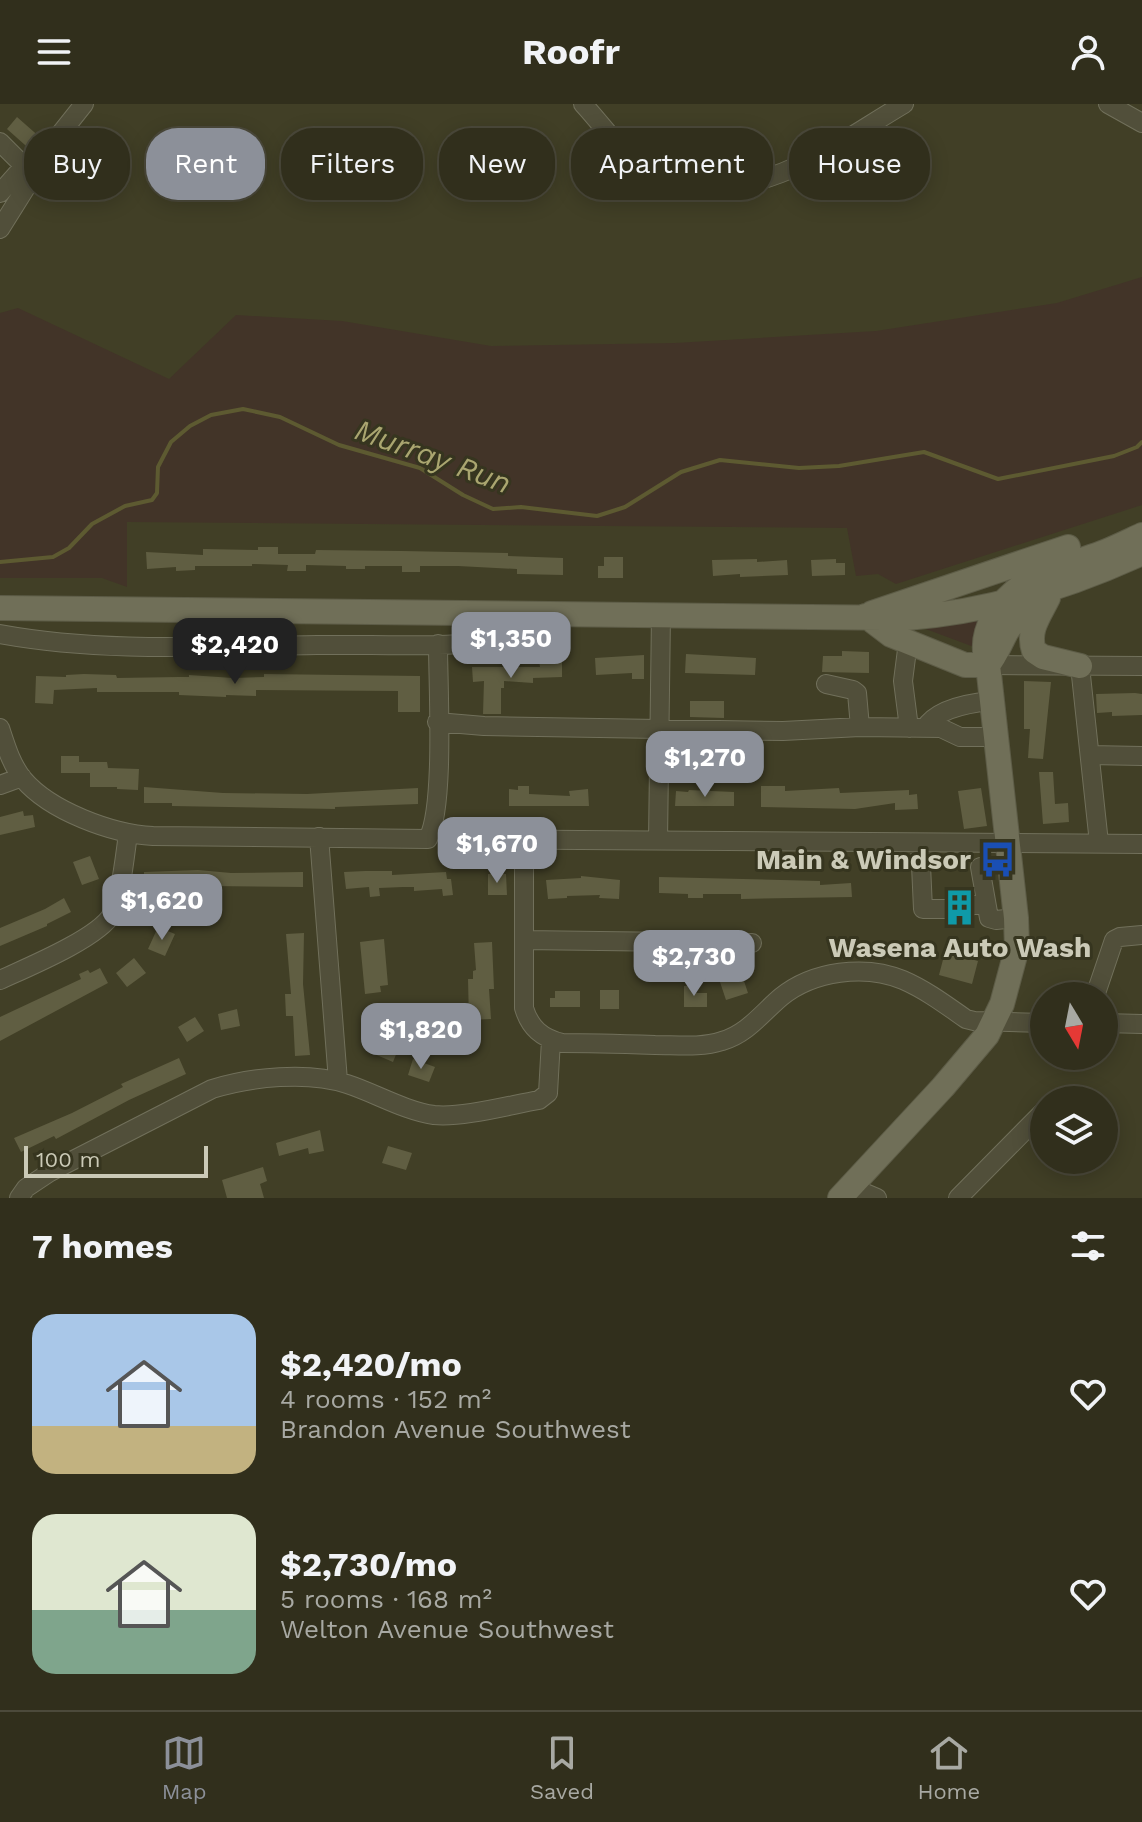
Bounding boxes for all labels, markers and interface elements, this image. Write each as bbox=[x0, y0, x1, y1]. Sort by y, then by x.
icon: menu bbox=[32, 30, 76, 74]
icon: person bbox=[1066, 30, 1110, 74]
text: Roofr bbox=[522, 31, 620, 73]
chip: Buy bbox=[24, 128, 130, 200]
chip: Rent bbox=[146, 128, 265, 200]
chip: Filters bbox=[281, 128, 423, 200]
chip: New bbox=[439, 128, 555, 200]
chip: Apartment bbox=[571, 128, 773, 200]
chip: House bbox=[789, 128, 930, 200]
water label: Murray Run bbox=[350, 412, 516, 500]
pin: $1,350 bbox=[446, 612, 576, 680]
pin: $2,420 bbox=[170, 618, 300, 686]
text: $1,350 bbox=[470, 623, 552, 653]
text: $2,420 bbox=[191, 629, 279, 659]
pin: $1,270 bbox=[640, 731, 770, 799]
text: $1,270 bbox=[664, 742, 746, 772]
pin: $1,670 bbox=[432, 817, 562, 885]
text: $1,670 bbox=[456, 828, 538, 858]
bus stop icon: Main & Windsor bbox=[978, 840, 1016, 878]
place label: Main & Windsor bbox=[756, 843, 971, 876]
pin: $1,620 bbox=[97, 874, 227, 942]
text: $1,620 bbox=[120, 885, 204, 915]
building icon: Wasena Auto Wash bbox=[941, 888, 979, 926]
pin: $2,730 bbox=[629, 930, 759, 998]
place label: Wasena Auto Wash bbox=[829, 931, 1091, 964]
text: $2,730 bbox=[652, 941, 736, 971]
north arrow bbox=[1030, 982, 1118, 1070]
map controls bbox=[1030, 982, 1118, 1174]
pin: $1,820 bbox=[356, 1003, 486, 1071]
text: $1,820 bbox=[379, 1014, 463, 1044]
button: layers bbox=[1030, 1086, 1118, 1174]
scale bar bbox=[24, 1142, 208, 1178]
text: 100 m bbox=[36, 1147, 100, 1172]
icon: filters bbox=[1066, 1224, 1110, 1268]
text: 7 homes bbox=[32, 1226, 173, 1266]
text: $2,420/mo bbox=[280, 1344, 462, 1384]
icon: home bbox=[96, 1346, 192, 1442]
icon: heart bbox=[1066, 1372, 1110, 1416]
text: 4 rooms · 152 m² bbox=[280, 1384, 491, 1414]
text: Brandon Avenue Southwest bbox=[280, 1414, 631, 1444]
text: $2,730/mo bbox=[280, 1544, 457, 1584]
icon: home bbox=[96, 1546, 192, 1642]
icon: heart bbox=[1066, 1572, 1110, 1616]
text: 5 rooms · 168 m² bbox=[280, 1584, 492, 1614]
text: Welton Avenue Southwest bbox=[280, 1614, 614, 1644]
tab: Map bbox=[162, 1731, 207, 1804]
tab: Saved bbox=[530, 1731, 594, 1804]
tab: Home bbox=[917, 1731, 980, 1804]

